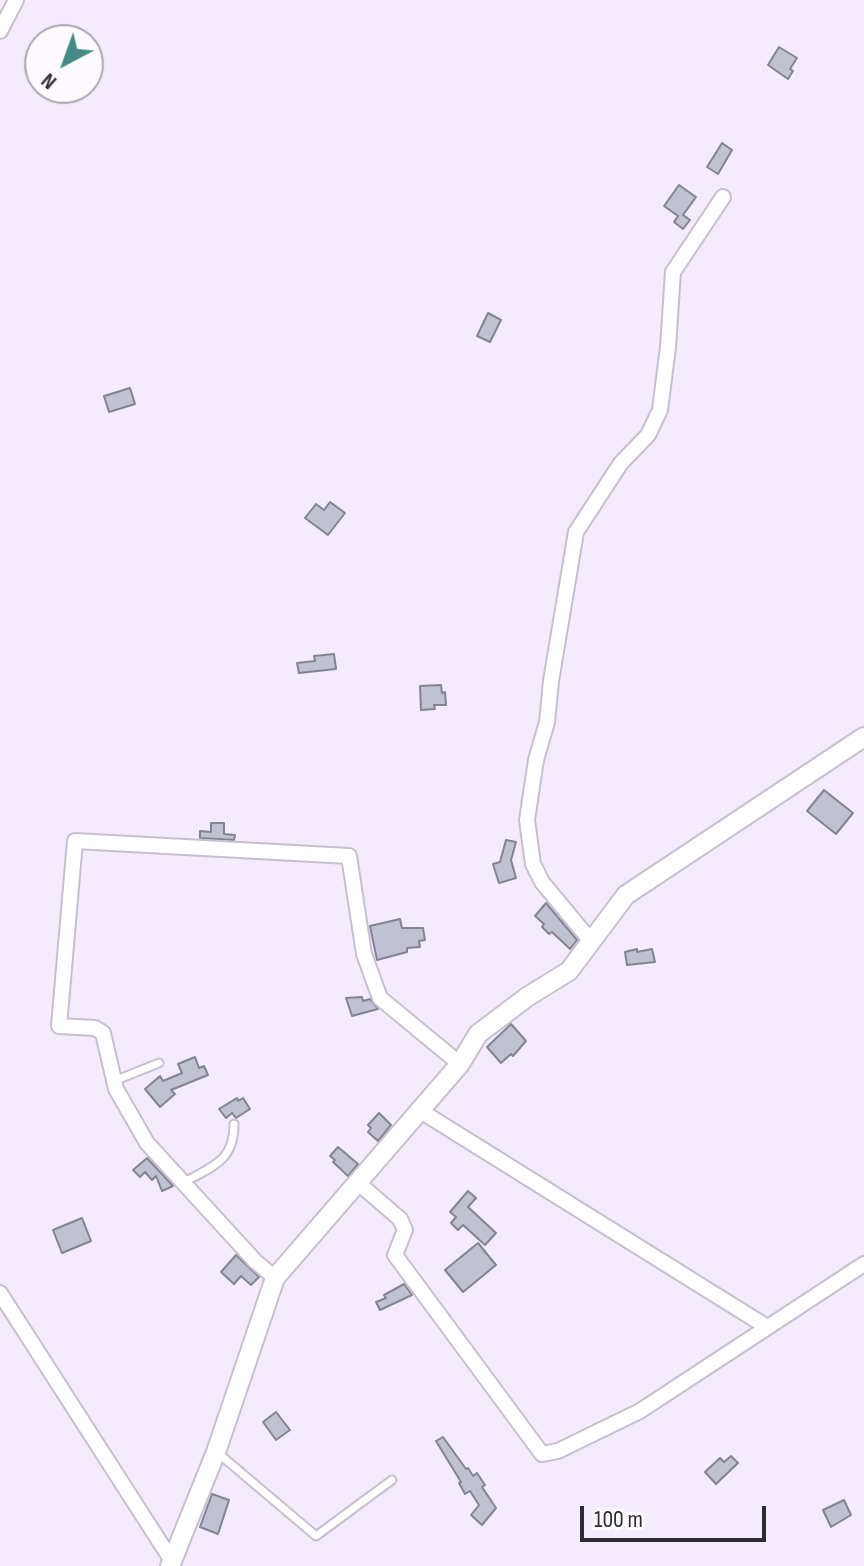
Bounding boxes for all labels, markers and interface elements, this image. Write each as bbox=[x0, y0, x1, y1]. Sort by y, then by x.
north arrow bbox=[24, 24, 104, 104]
text: N bbox=[36, 67, 63, 95]
scale bar bbox=[584, 1490, 770, 1540]
text: 100 m bbox=[594, 1505, 643, 1534]

